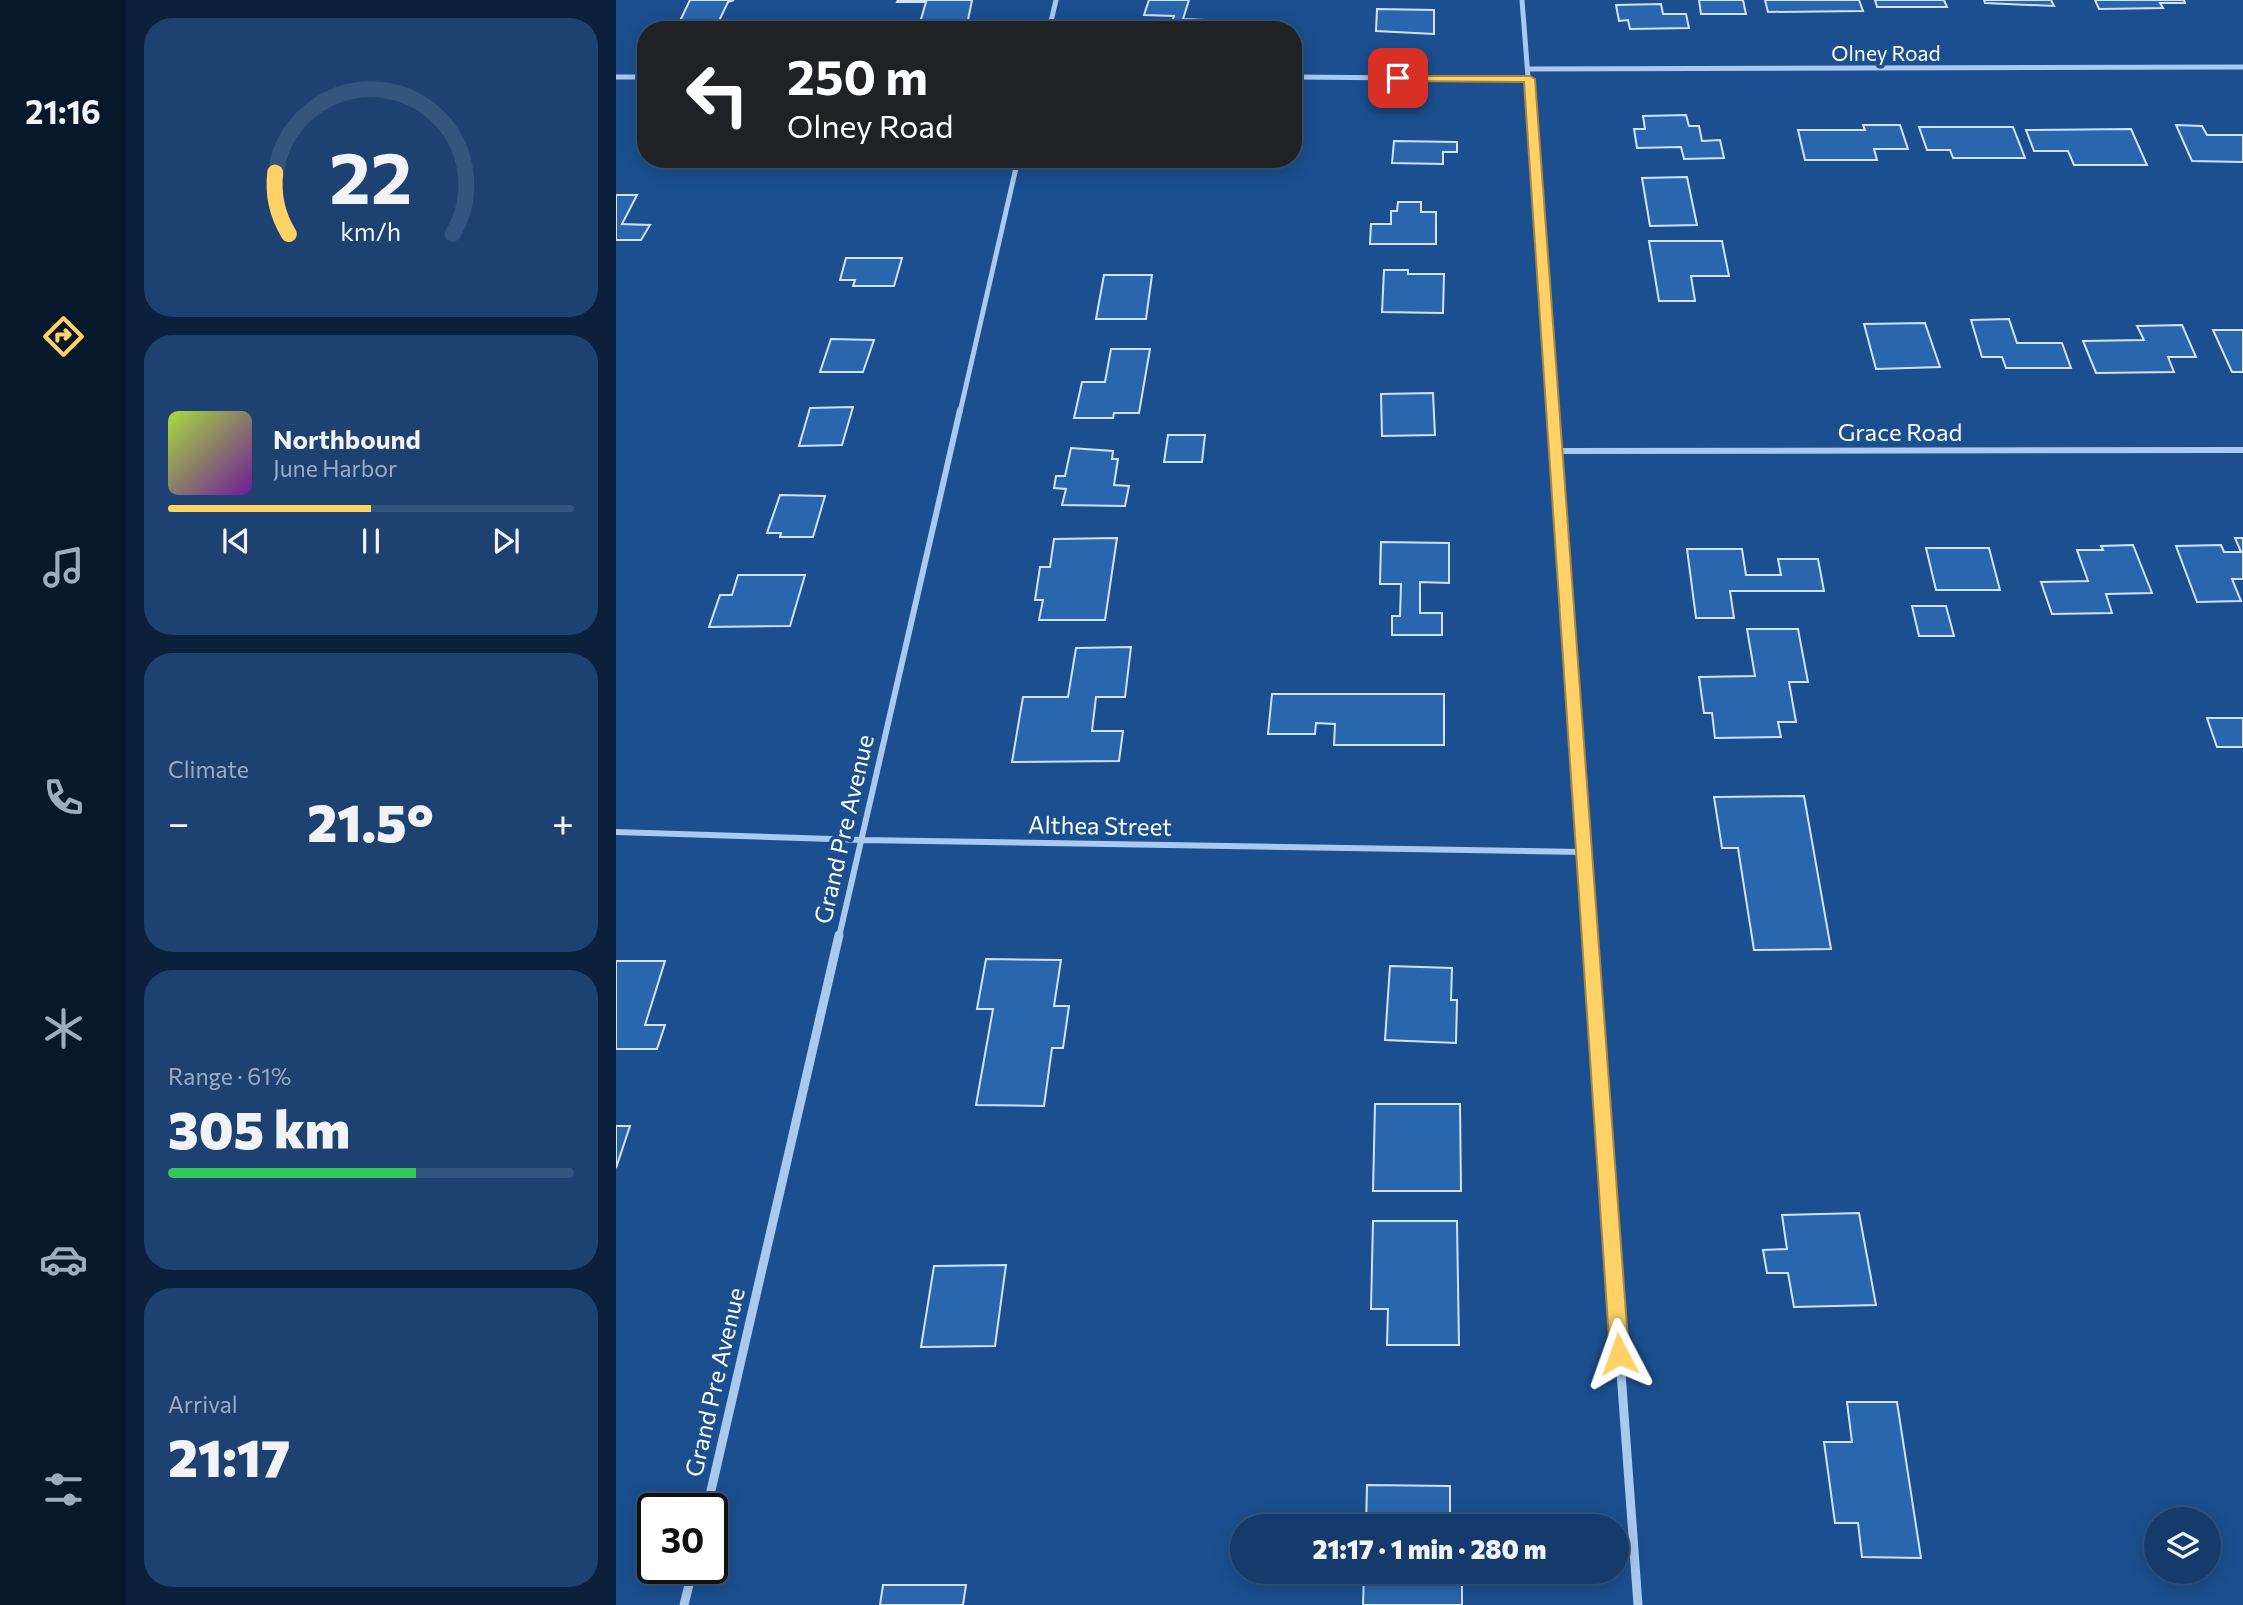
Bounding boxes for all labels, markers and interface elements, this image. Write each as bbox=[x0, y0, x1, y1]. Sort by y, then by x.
street label: Olney Road bbox=[1831, 40, 1941, 65]
text: 250 m bbox=[787, 45, 928, 105]
pin bbox=[1368, 48, 1428, 108]
icon: left bbox=[672, 49, 763, 140]
icon: arrive bbox=[1379, 59, 1417, 97]
text: 21:16 bbox=[25, 91, 101, 131]
text: Olney Road bbox=[787, 105, 954, 145]
text: 22 bbox=[330, 130, 412, 219]
text: km/h bbox=[341, 216, 401, 246]
icon: directions bbox=[39, 312, 88, 361]
street label: Grace Road bbox=[1838, 417, 1962, 446]
text: Northbound bbox=[273, 423, 421, 454]
text: June Harbor bbox=[273, 454, 397, 482]
icon: previous bbox=[217, 522, 255, 560]
icon: pause bbox=[352, 522, 390, 560]
icon: next bbox=[487, 522, 525, 560]
icon: music bbox=[39, 543, 88, 592]
street label: Grand Pre Avenue bbox=[807, 732, 879, 926]
text: Climate bbox=[168, 755, 249, 783]
icon: phone bbox=[39, 773, 88, 822]
text: 21.5° bbox=[307, 789, 434, 853]
text: − bbox=[168, 798, 190, 845]
text: + bbox=[552, 798, 574, 845]
street label: Althea Street bbox=[1028, 809, 1172, 841]
icon: climate bbox=[39, 1004, 88, 1053]
text: Range · 61% bbox=[168, 1062, 291, 1090]
text: 305 km bbox=[168, 1096, 350, 1160]
icon: car bbox=[39, 1235, 88, 1284]
street label: Grand Pre Avenue bbox=[678, 1285, 750, 1479]
position arrow bbox=[1582, 1317, 1656, 1391]
text: Arrival bbox=[168, 1390, 238, 1418]
text: 21:17 bbox=[168, 1424, 290, 1488]
icon: filters bbox=[39, 1465, 88, 1514]
speed limit sign: 30 bbox=[637, 1493, 728, 1584]
map controls bbox=[2144, 1507, 2221, 1584]
button: layers bbox=[2144, 1507, 2221, 1584]
text: 21:17 · 1 min · 280 m bbox=[1312, 1533, 1547, 1564]

